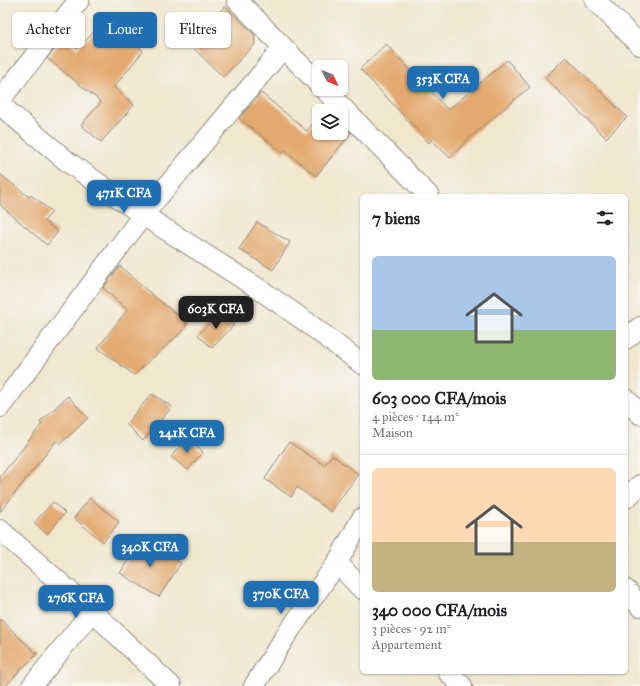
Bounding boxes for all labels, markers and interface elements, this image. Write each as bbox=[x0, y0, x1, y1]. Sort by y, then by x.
chip: Acheter bbox=[12, 12, 85, 48]
chip: Louer bbox=[93, 12, 157, 48]
chip: Filtres bbox=[165, 12, 231, 48]
north arrow bbox=[312, 60, 348, 96]
map controls bbox=[312, 60, 348, 140]
pin: 353K CFA bbox=[402, 66, 484, 100]
text: 353K CFA bbox=[416, 71, 470, 87]
button: layers bbox=[312, 104, 348, 140]
pin: 471K CFA bbox=[83, 180, 165, 214]
text: 471K CFA bbox=[96, 185, 152, 201]
icon: filters bbox=[594, 207, 616, 229]
text: 7 biens bbox=[372, 208, 420, 229]
icon: home bbox=[458, 282, 530, 354]
pin: 603K CFA bbox=[175, 296, 257, 330]
text: 603K CFA bbox=[188, 301, 244, 317]
text: 603 000 CFA/mois bbox=[372, 388, 506, 409]
text: 4 pièces · 144 m² bbox=[372, 409, 459, 425]
pin: 241K CFA bbox=[146, 420, 228, 454]
text: 241K CFA bbox=[159, 425, 215, 441]
text: Maison bbox=[372, 425, 413, 441]
icon: home bbox=[458, 494, 530, 566]
pin: 340K CFA bbox=[109, 534, 191, 568]
text: 340K CFA bbox=[121, 539, 179, 555]
pin: 370K CFA bbox=[240, 581, 322, 615]
pin: 276K CFA bbox=[35, 585, 117, 619]
text: 370K CFA bbox=[252, 586, 310, 602]
text: 276K CFA bbox=[47, 590, 105, 606]
text: 340 000 CFA/mois bbox=[372, 600, 507, 621]
text: 3 pièces · 92 m² bbox=[372, 621, 450, 637]
text: Appartement bbox=[372, 637, 442, 653]

